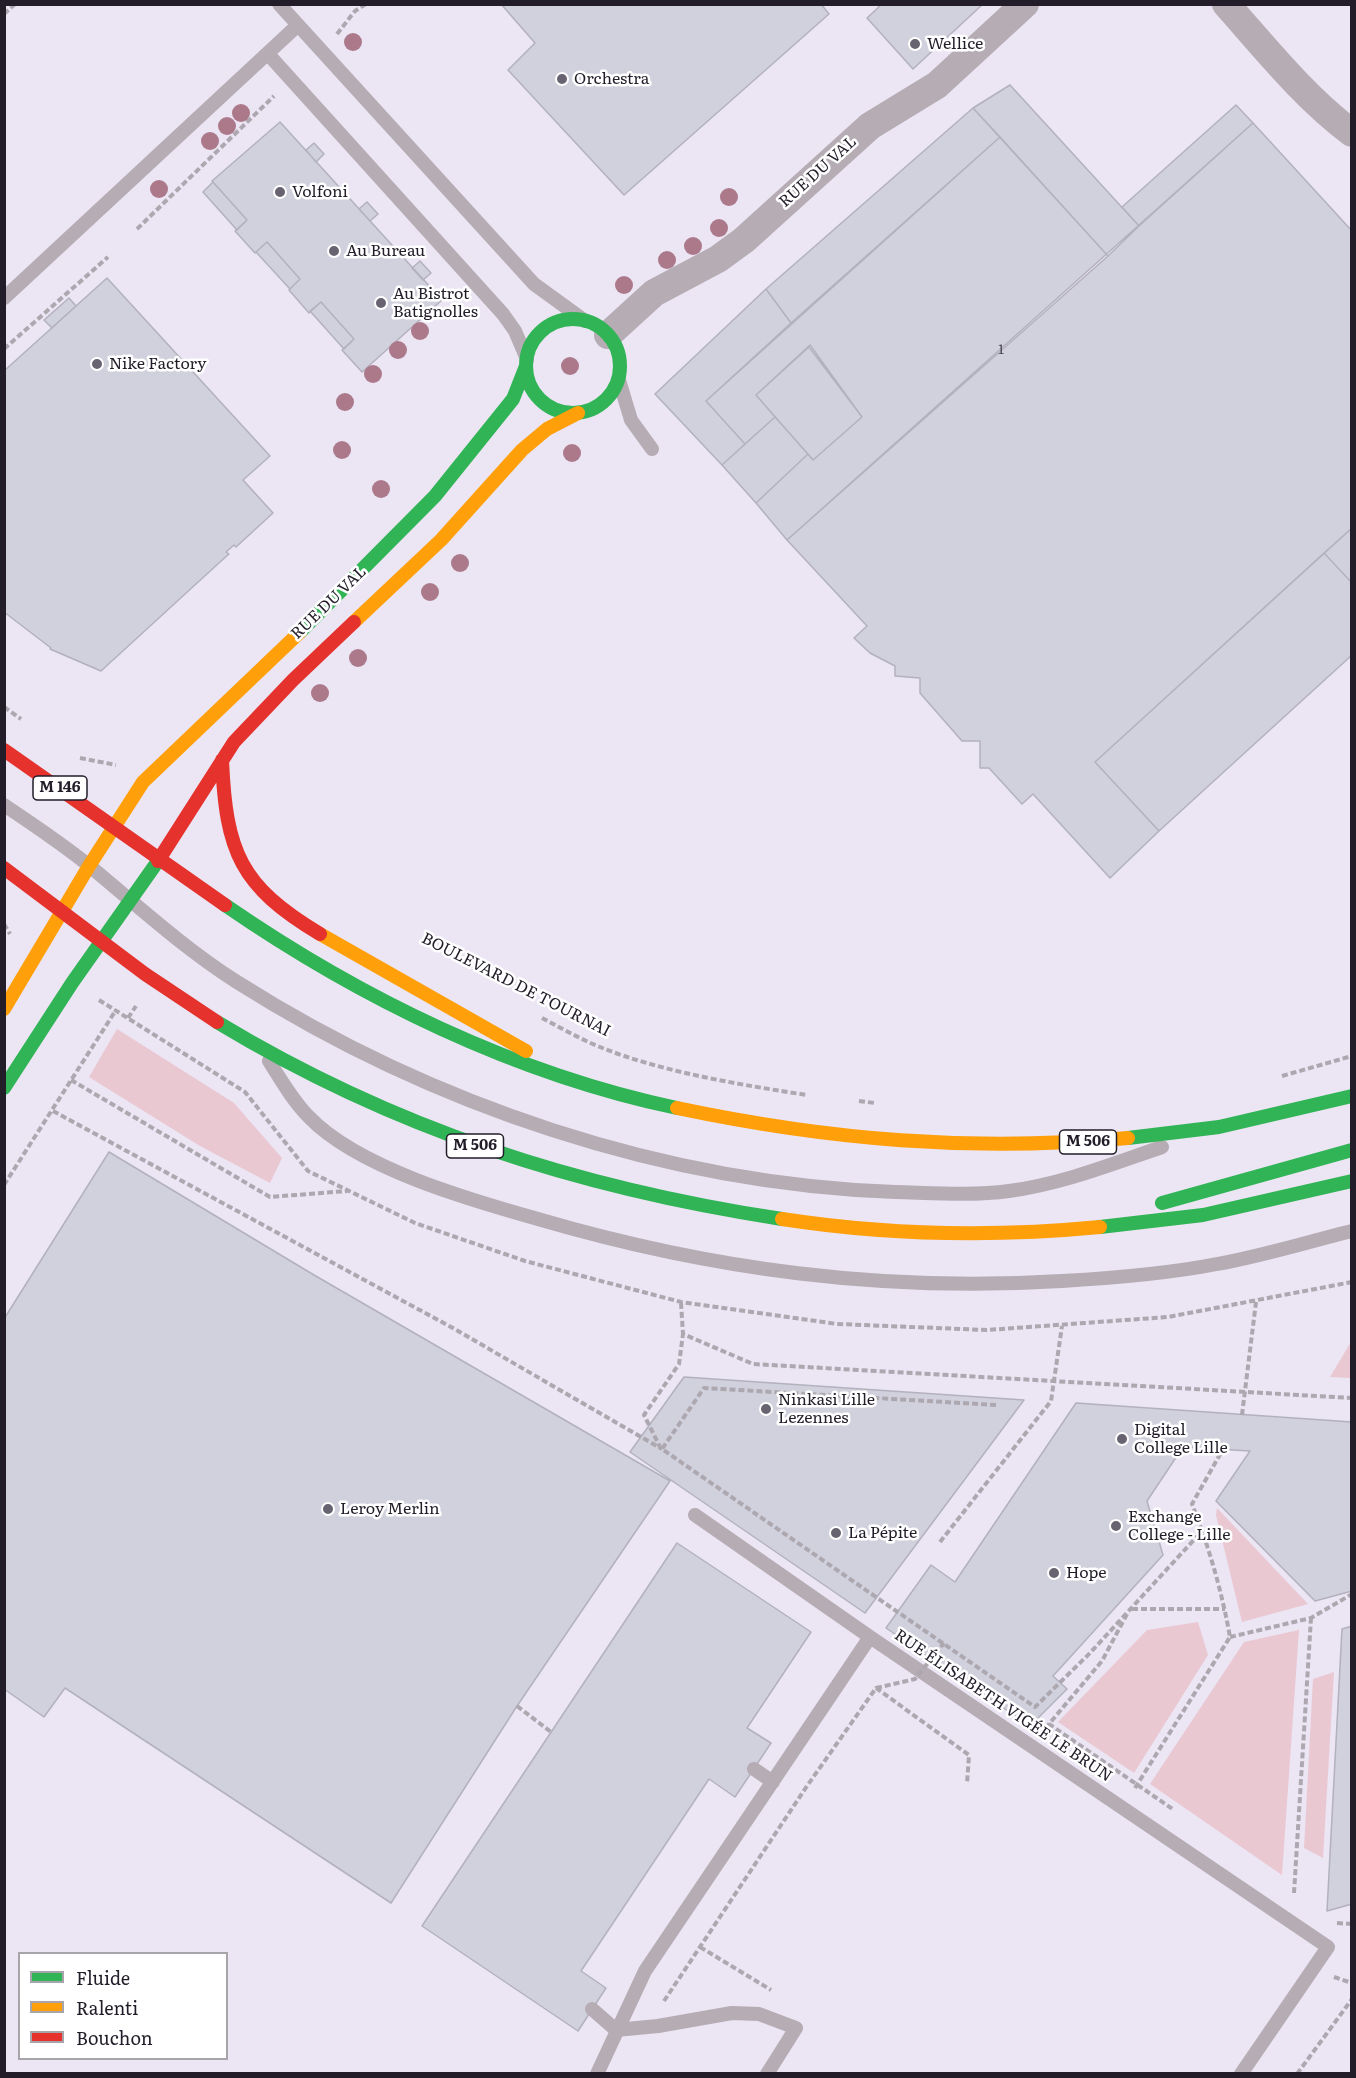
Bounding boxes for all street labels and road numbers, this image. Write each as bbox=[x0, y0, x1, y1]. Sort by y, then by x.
street label: RUE DU VAL bbox=[775, 132, 861, 212]
street label: RUE DU VAL bbox=[287, 562, 371, 644]
road number: M 146 bbox=[33, 776, 87, 800]
street label: BOULEVARD DE TOURNAI bbox=[418, 929, 614, 1041]
road number: M 506 bbox=[1060, 1130, 1116, 1154]
road number: M 506 bbox=[446, 1134, 504, 1158]
street label: RUE ÉLISABETH VIGÉE LE BRUN bbox=[890, 1626, 1116, 1786]

